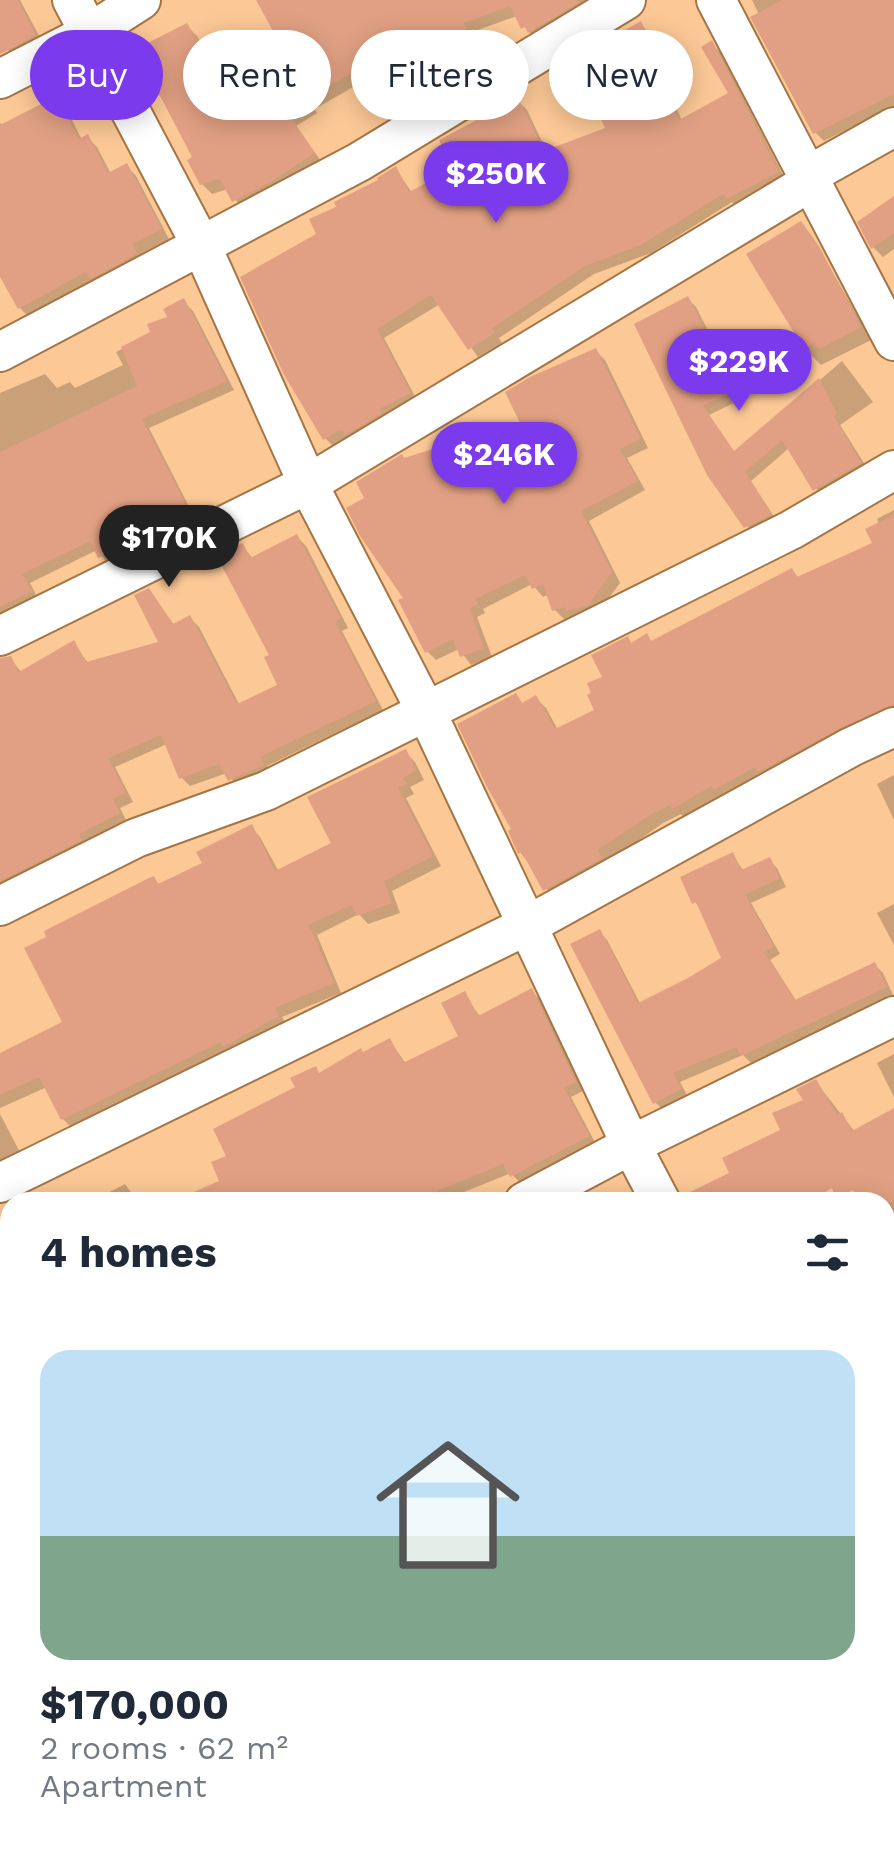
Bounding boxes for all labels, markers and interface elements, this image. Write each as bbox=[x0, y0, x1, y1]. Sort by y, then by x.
chip: Buy bbox=[30, 30, 163, 120]
chip: Rent bbox=[183, 30, 331, 120]
chip: Filters bbox=[351, 30, 529, 120]
chip: New bbox=[549, 30, 693, 120]
pin: $250K bbox=[426, 141, 566, 226]
text: $250K bbox=[445, 154, 547, 192]
pin: $229K bbox=[669, 329, 809, 414]
text: $229K bbox=[689, 342, 789, 380]
pin: $246K bbox=[434, 422, 574, 507]
text: $246K bbox=[453, 435, 555, 473]
pin: $170K bbox=[99, 505, 239, 590]
text: $170K bbox=[121, 518, 217, 556]
icon: filters bbox=[800, 1225, 855, 1280]
text: 4 homes bbox=[40, 1228, 217, 1277]
icon: home bbox=[358, 1415, 538, 1595]
text: $170,000 bbox=[40, 1680, 229, 1729]
text: 2 rooms · 62 m² bbox=[40, 1729, 288, 1767]
text: Apartment bbox=[40, 1767, 207, 1805]

